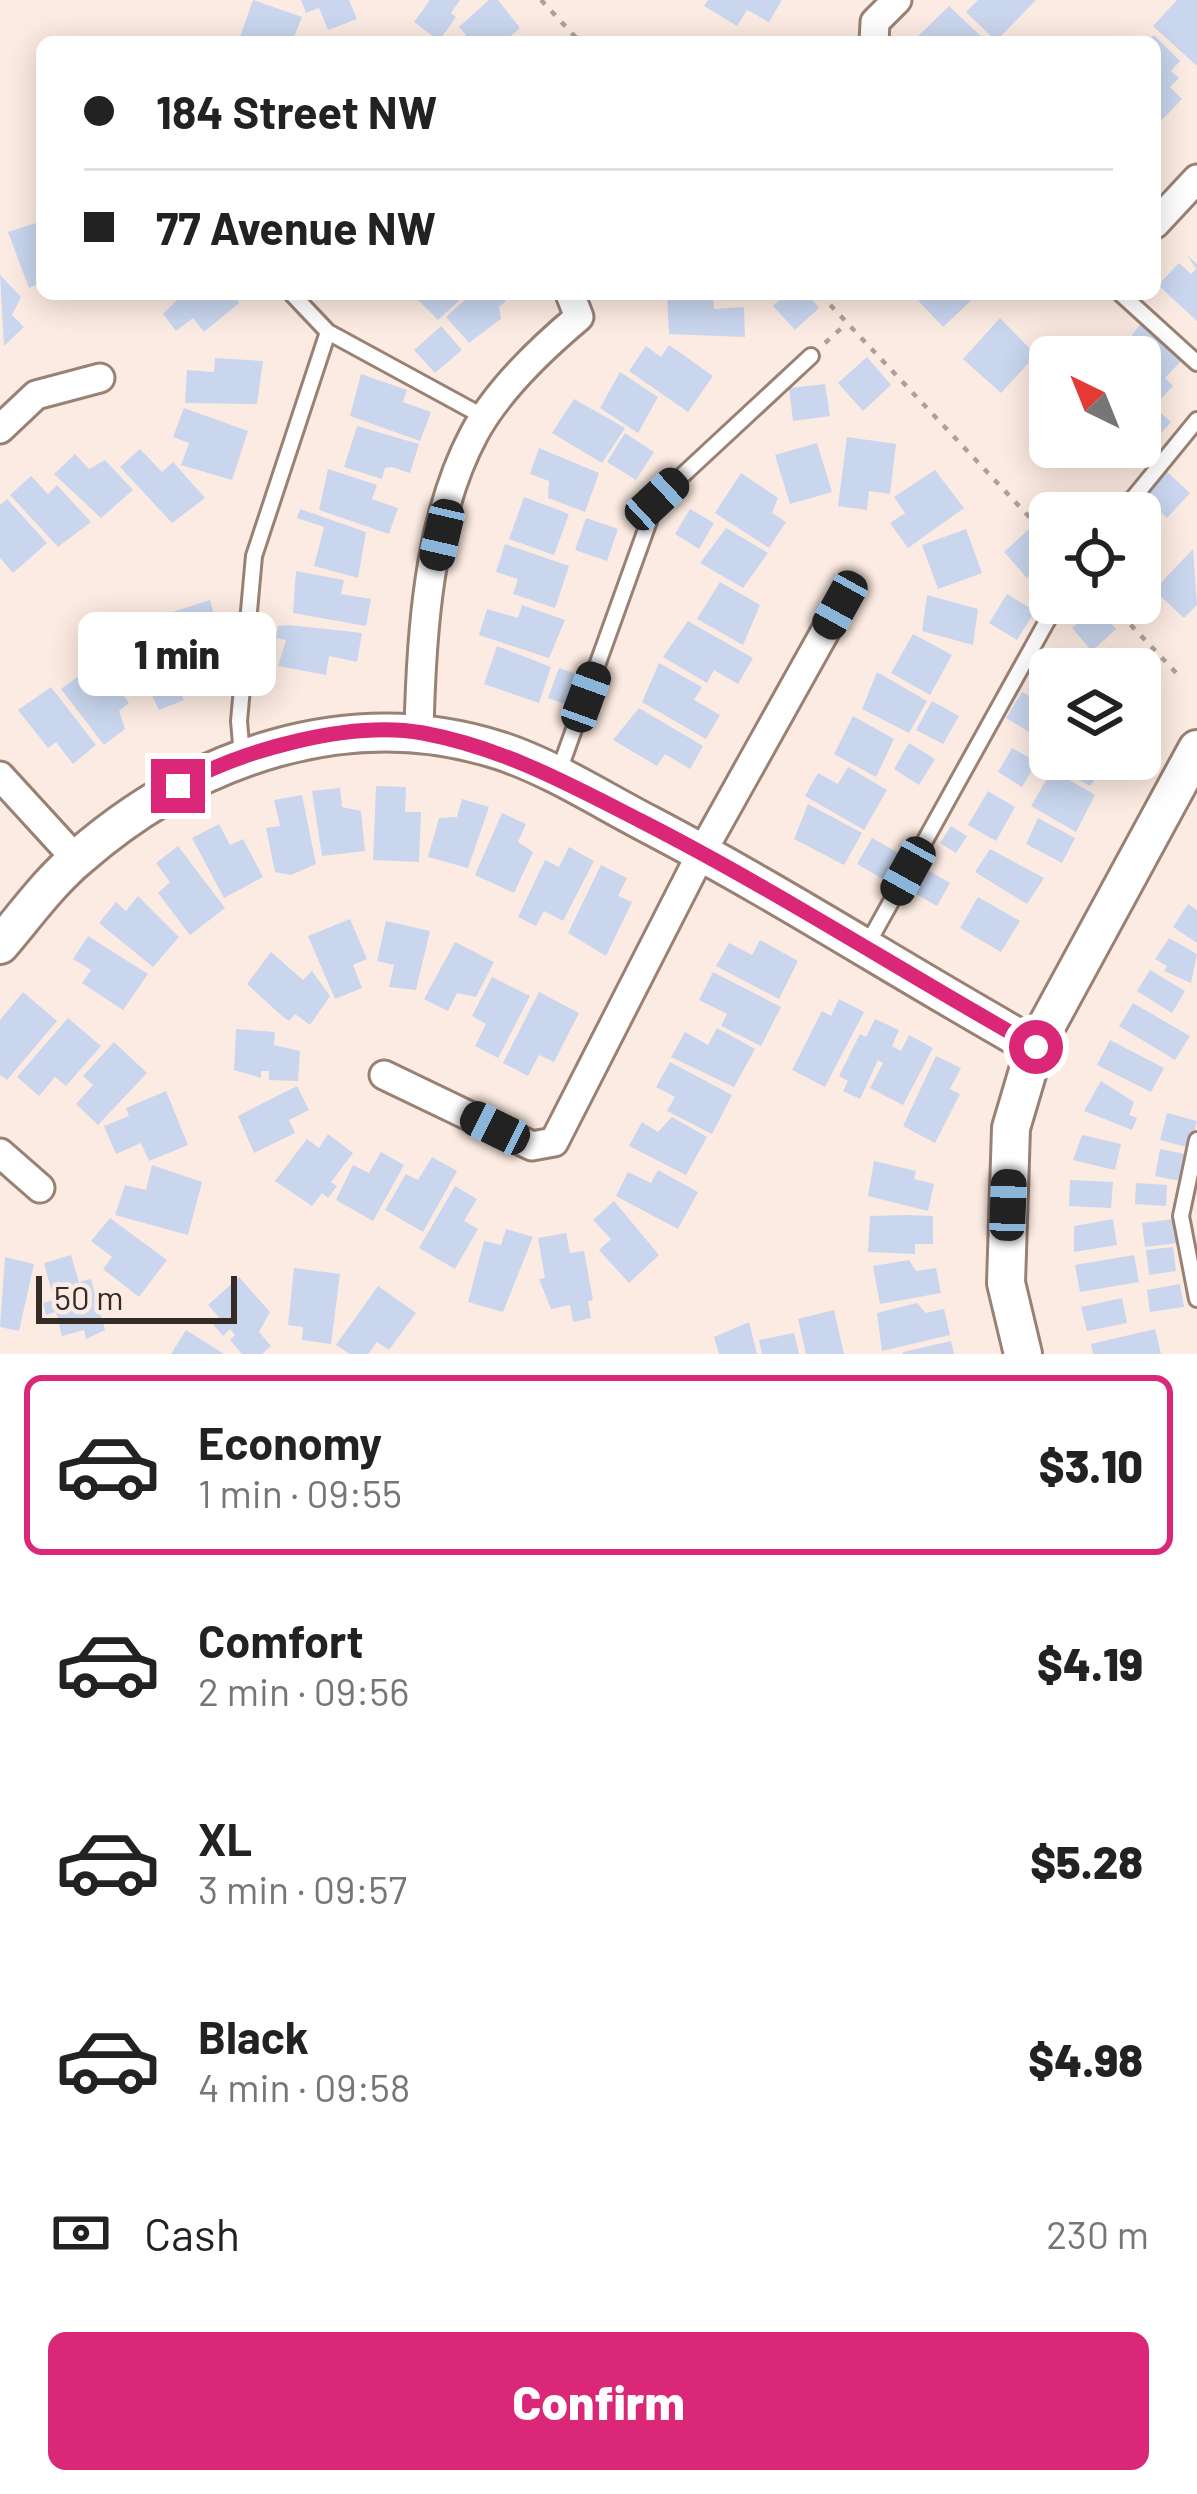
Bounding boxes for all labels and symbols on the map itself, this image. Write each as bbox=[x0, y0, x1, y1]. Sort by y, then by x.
north arrow bbox=[1029, 336, 1161, 468]
car bbox=[618, 461, 696, 537]
car bbox=[416, 496, 468, 574]
car bbox=[807, 565, 873, 645]
callout: 1 min bbox=[79, 612, 277, 696]
car bbox=[557, 657, 615, 737]
route end bbox=[151, 759, 205, 813]
car bbox=[875, 831, 941, 911]
route start bbox=[1009, 1020, 1063, 1074]
car bbox=[455, 1096, 535, 1160]
car bbox=[989, 1168, 1027, 1242]
scale bar bbox=[36, 1270, 237, 1323]

